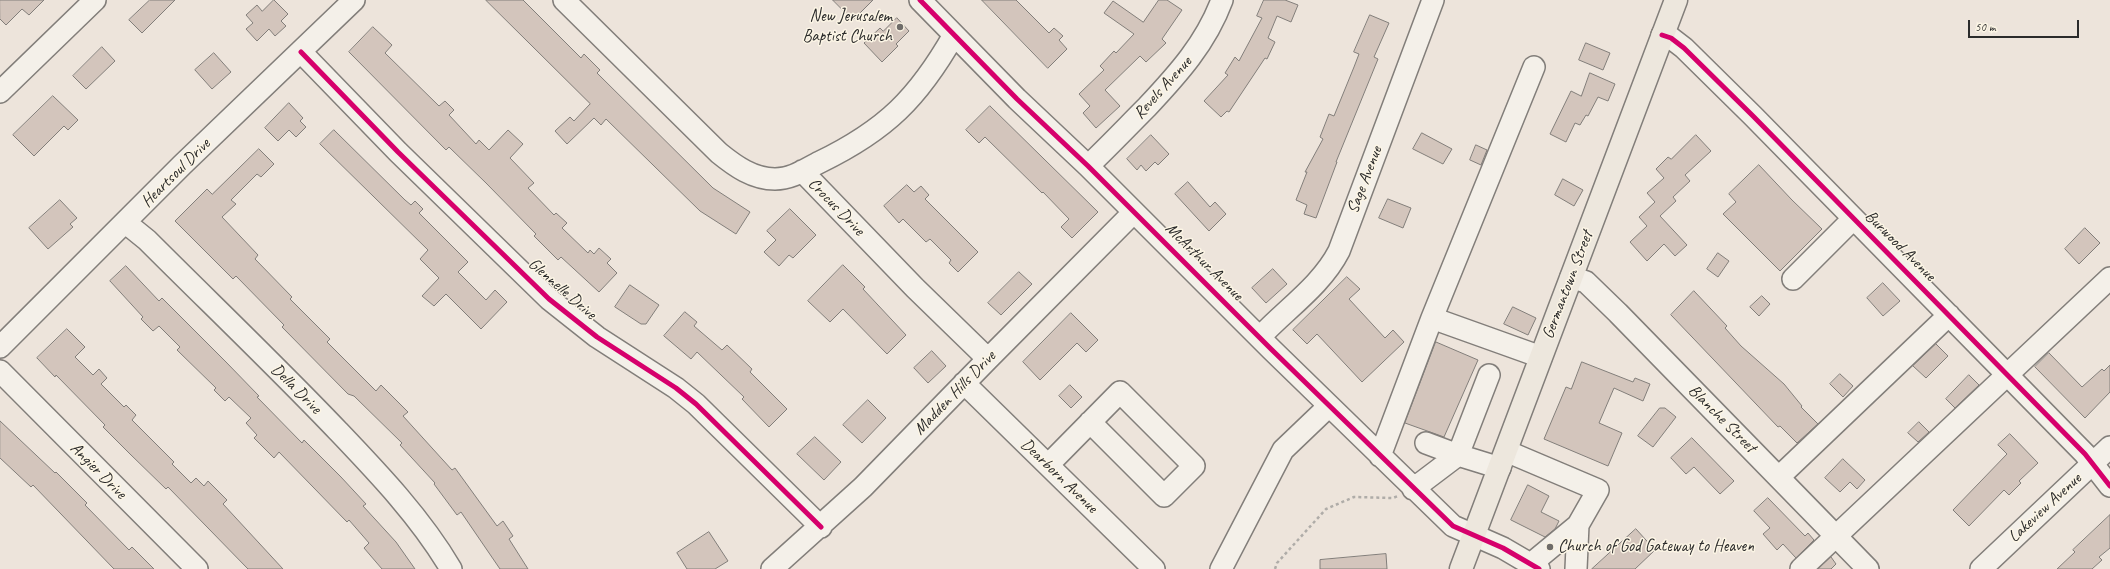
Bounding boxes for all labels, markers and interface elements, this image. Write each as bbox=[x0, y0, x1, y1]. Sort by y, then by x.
place label: New Jerusalem Baptist Church bbox=[802, 7, 892, 47]
scale bar bbox=[1970, 12, 2081, 38]
text: 50 m bbox=[1975, 19, 1995, 35]
marker: New Jerusalem Baptist Church bbox=[895, 22, 905, 32]
street label: Revels Avenue bbox=[1129, 52, 1197, 124]
street label: Heartsoul Drive bbox=[137, 134, 215, 212]
street label: Sage Avenue bbox=[1343, 144, 1387, 216]
street label: Crocus Drive bbox=[803, 174, 869, 240]
street label: Burwood Avenue bbox=[1860, 206, 1940, 286]
street label: McArthur Avenue bbox=[1161, 219, 1247, 305]
street label: Germantown Street bbox=[1538, 228, 1598, 342]
street label: Glennelle Drive bbox=[524, 254, 600, 324]
street label: Madden Hills Drive bbox=[910, 347, 1000, 439]
street label: Della Drive bbox=[267, 360, 325, 418]
street label: Blanche Street bbox=[1684, 381, 1760, 457]
street label: Dearborn Avenue bbox=[1016, 434, 1102, 518]
street label: Angier Drive bbox=[66, 439, 130, 503]
street label: Lakeview Avenue bbox=[2004, 469, 2086, 547]
place label: Church of God Gateway to Heaven bbox=[1558, 537, 1754, 557]
marker: Church of God Gateway to Heaven bbox=[1545, 542, 1555, 552]

